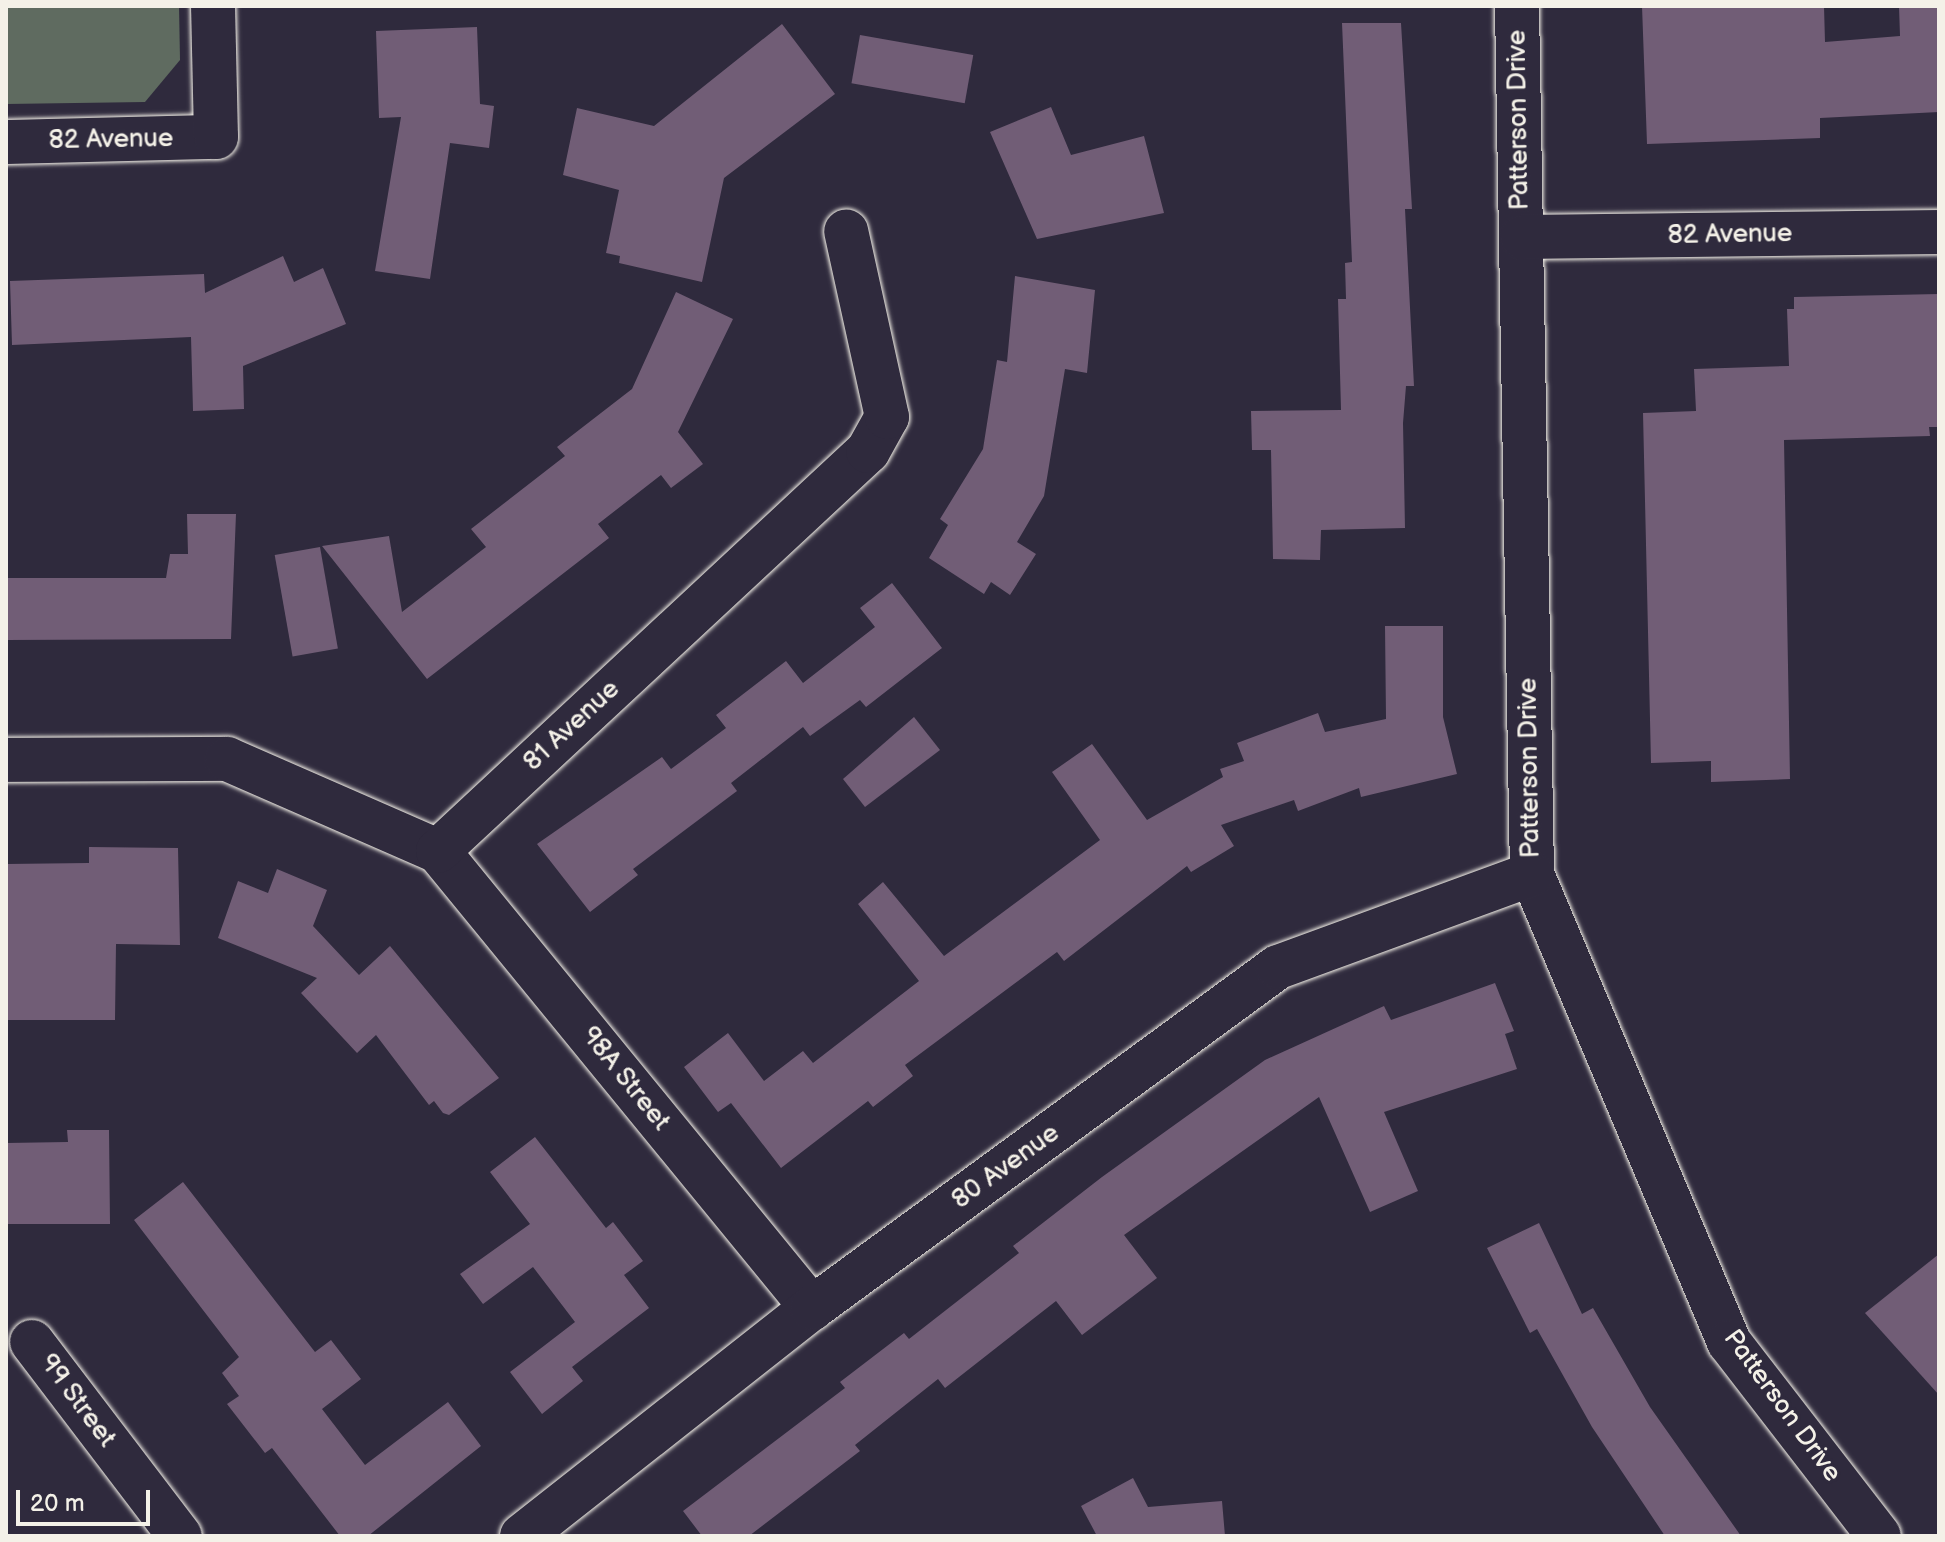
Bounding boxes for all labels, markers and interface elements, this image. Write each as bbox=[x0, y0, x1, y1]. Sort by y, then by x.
street label: Patterson Drive bbox=[1502, 30, 1536, 210]
street label: 82 Avenue bbox=[48, 123, 174, 157]
street label: 82 Avenue bbox=[1667, 218, 1793, 252]
street label: 81 Avenue bbox=[518, 674, 626, 778]
street label: Patterson Drive bbox=[1513, 678, 1547, 858]
street label: 98A Street bbox=[574, 1021, 676, 1137]
street label: 80 Avenue bbox=[946, 1118, 1066, 1216]
street label: Patterson Drive bbox=[1716, 1324, 1848, 1488]
street label: 99 Street bbox=[32, 1348, 122, 1454]
scale bar bbox=[20, 1474, 154, 1524]
text: 20 m bbox=[30, 1489, 85, 1518]

